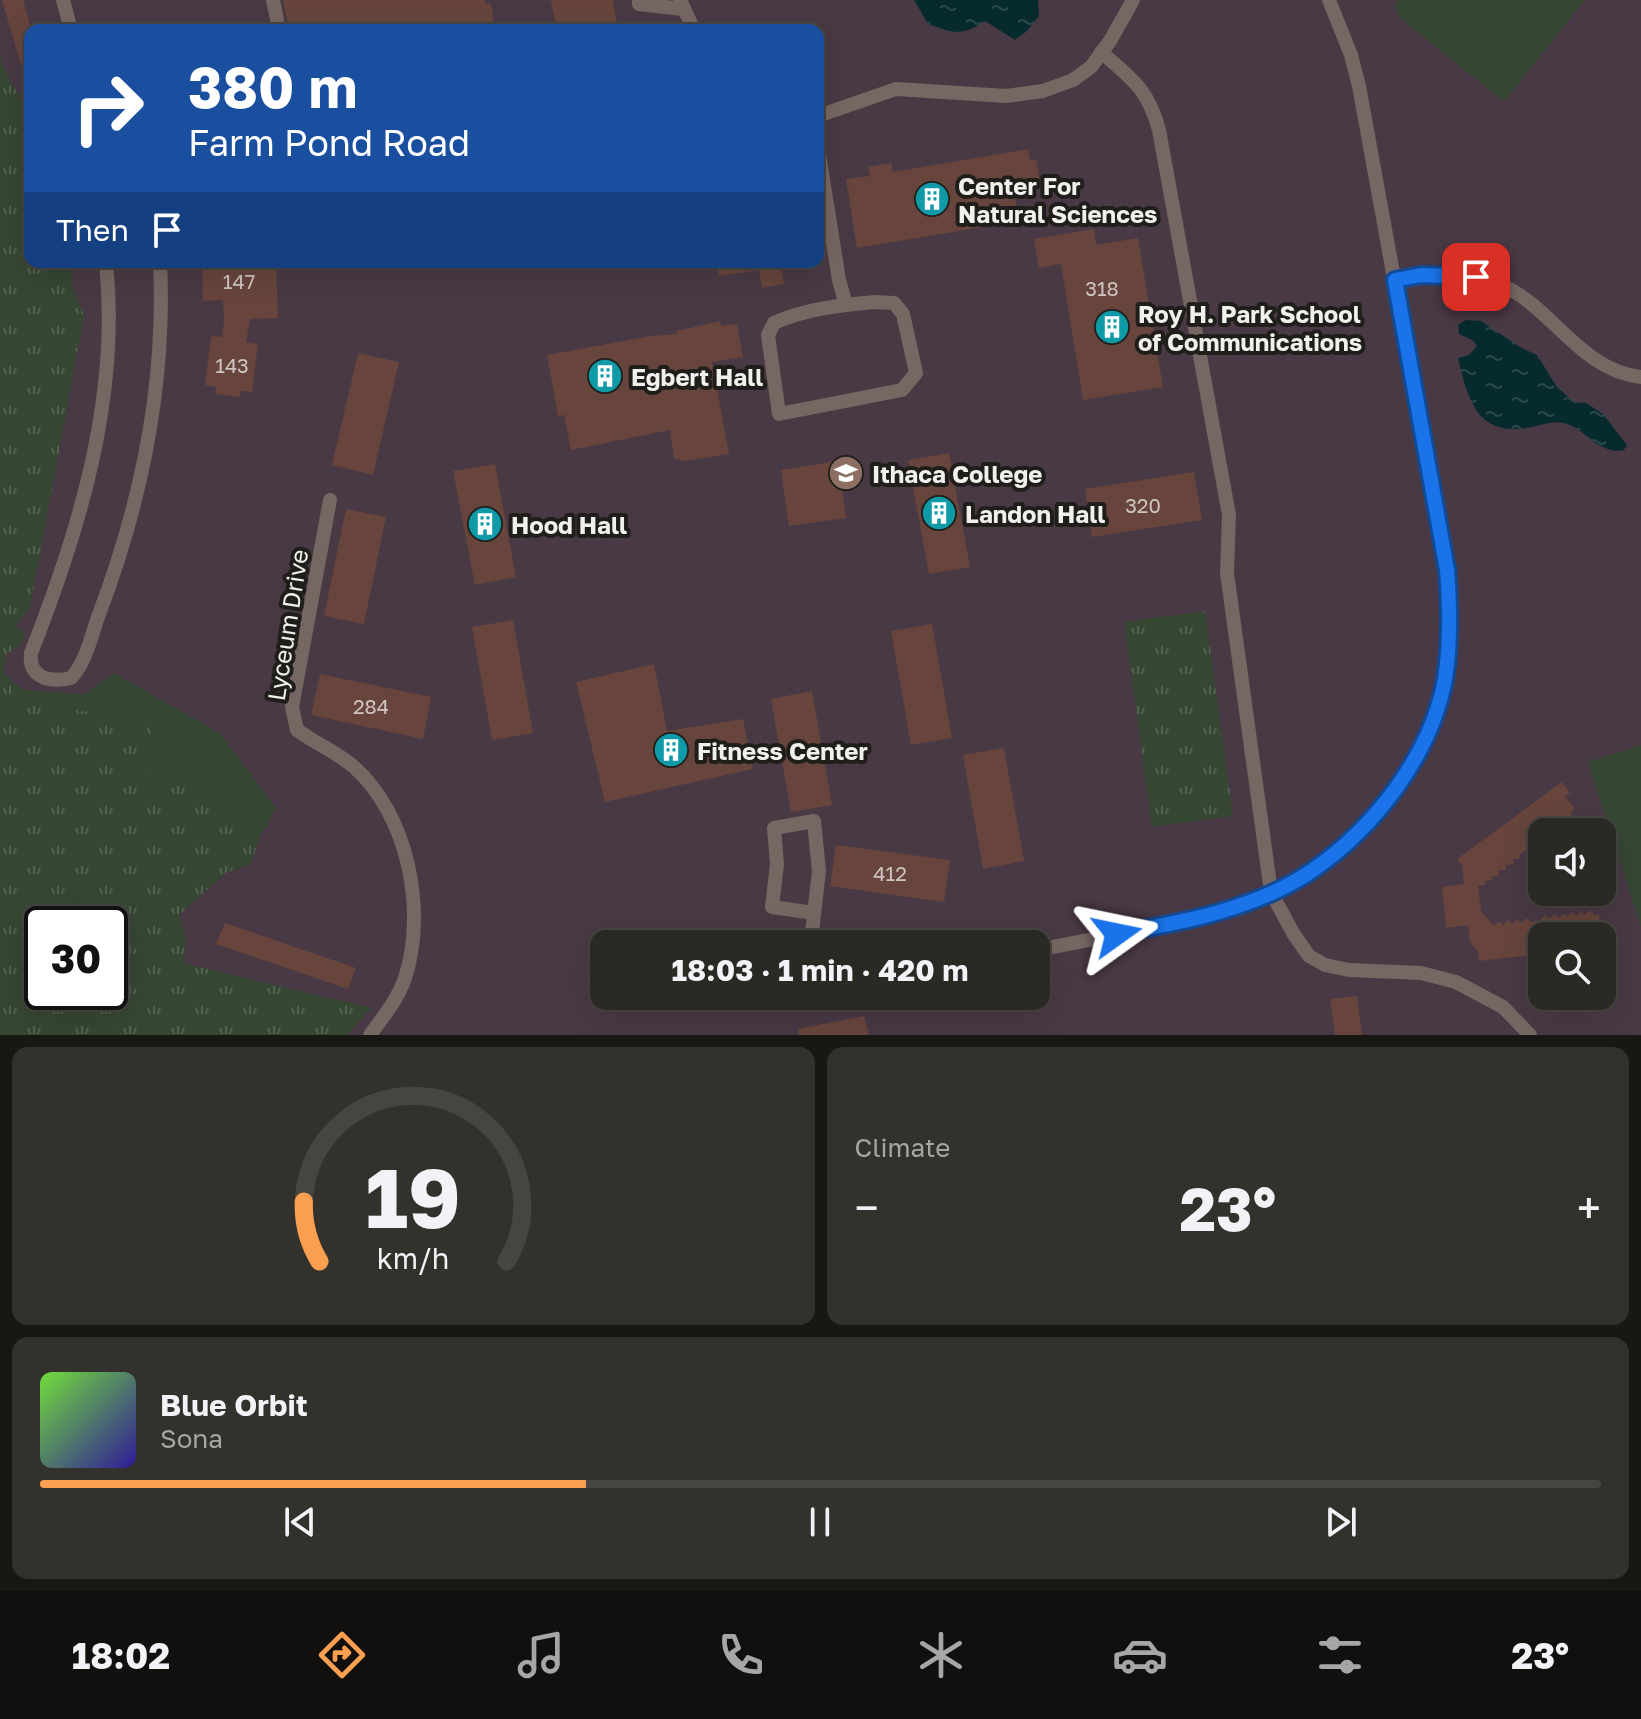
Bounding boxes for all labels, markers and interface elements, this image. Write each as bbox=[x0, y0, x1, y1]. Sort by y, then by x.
text: 380 m bbox=[188, 53, 357, 120]
icon: right bbox=[56, 56, 160, 160]
text: Farm Pond Road bbox=[188, 121, 470, 164]
place label: Center For Natural Sciences bbox=[958, 171, 1158, 228]
building icon: Center For Natural Sciences bbox=[913, 180, 951, 218]
icon: arrive bbox=[145, 208, 189, 252]
text: Then bbox=[56, 212, 129, 248]
pin bbox=[1442, 243, 1510, 311]
icon: arrive bbox=[1454, 255, 1498, 299]
house number: 147 bbox=[223, 269, 255, 293]
house number: 318 bbox=[1085, 276, 1119, 300]
place label: Roy H. Park School of Communications bbox=[1138, 299, 1362, 356]
building icon: Roy H. Park School of Communications bbox=[1093, 308, 1131, 346]
house number: 143 bbox=[215, 353, 249, 377]
building icon: Egbert Hall bbox=[586, 357, 624, 395]
place label: Egbert Hall bbox=[631, 362, 763, 391]
school or university icon: Ithaca College bbox=[827, 454, 865, 492]
place label: Ithaca College bbox=[872, 459, 1042, 488]
house number: 320 bbox=[1125, 493, 1161, 517]
building icon: Landon Hall bbox=[920, 494, 958, 532]
place label: Landon Hall bbox=[965, 499, 1105, 528]
building icon: Hood Hall bbox=[466, 505, 504, 543]
place label: Hood Hall bbox=[511, 510, 627, 539]
street label: Lyceum Drive bbox=[261, 547, 313, 703]
house number: 284 bbox=[353, 694, 389, 718]
building icon: Fitness Center bbox=[652, 731, 690, 769]
place label: Fitness Center bbox=[697, 736, 868, 765]
map controls bbox=[1528, 818, 1616, 1010]
button: sound bbox=[1528, 818, 1616, 906]
house number: 412 bbox=[873, 861, 907, 885]
position arrow bbox=[1075, 892, 1159, 976]
speed limit sign: 30 bbox=[24, 906, 128, 1010]
button: search bbox=[1528, 922, 1616, 1010]
text: 18:03 · 1 min · 420 m bbox=[671, 952, 969, 988]
text: Climate bbox=[855, 1132, 950, 1163]
text: 19 bbox=[365, 1146, 461, 1246]
text: 23° bbox=[1179, 1172, 1276, 1244]
text: − bbox=[855, 1181, 879, 1234]
text: + bbox=[1577, 1181, 1601, 1234]
text: km/h bbox=[377, 1241, 450, 1275]
text: Blue Orbit bbox=[160, 1387, 308, 1423]
text: Sona bbox=[160, 1423, 223, 1454]
icon: previous bbox=[278, 1500, 322, 1544]
icon: pause bbox=[798, 1500, 842, 1544]
icon: next bbox=[1319, 1500, 1363, 1544]
icon: directions bbox=[314, 1627, 370, 1683]
icon: music bbox=[513, 1627, 569, 1683]
icon: phone bbox=[713, 1627, 769, 1683]
icon: climate bbox=[913, 1627, 969, 1683]
icon: car bbox=[1112, 1627, 1168, 1683]
icon: filters bbox=[1312, 1627, 1368, 1683]
text: 18:02 bbox=[72, 1634, 170, 1677]
text: 23° bbox=[1511, 1634, 1569, 1677]

